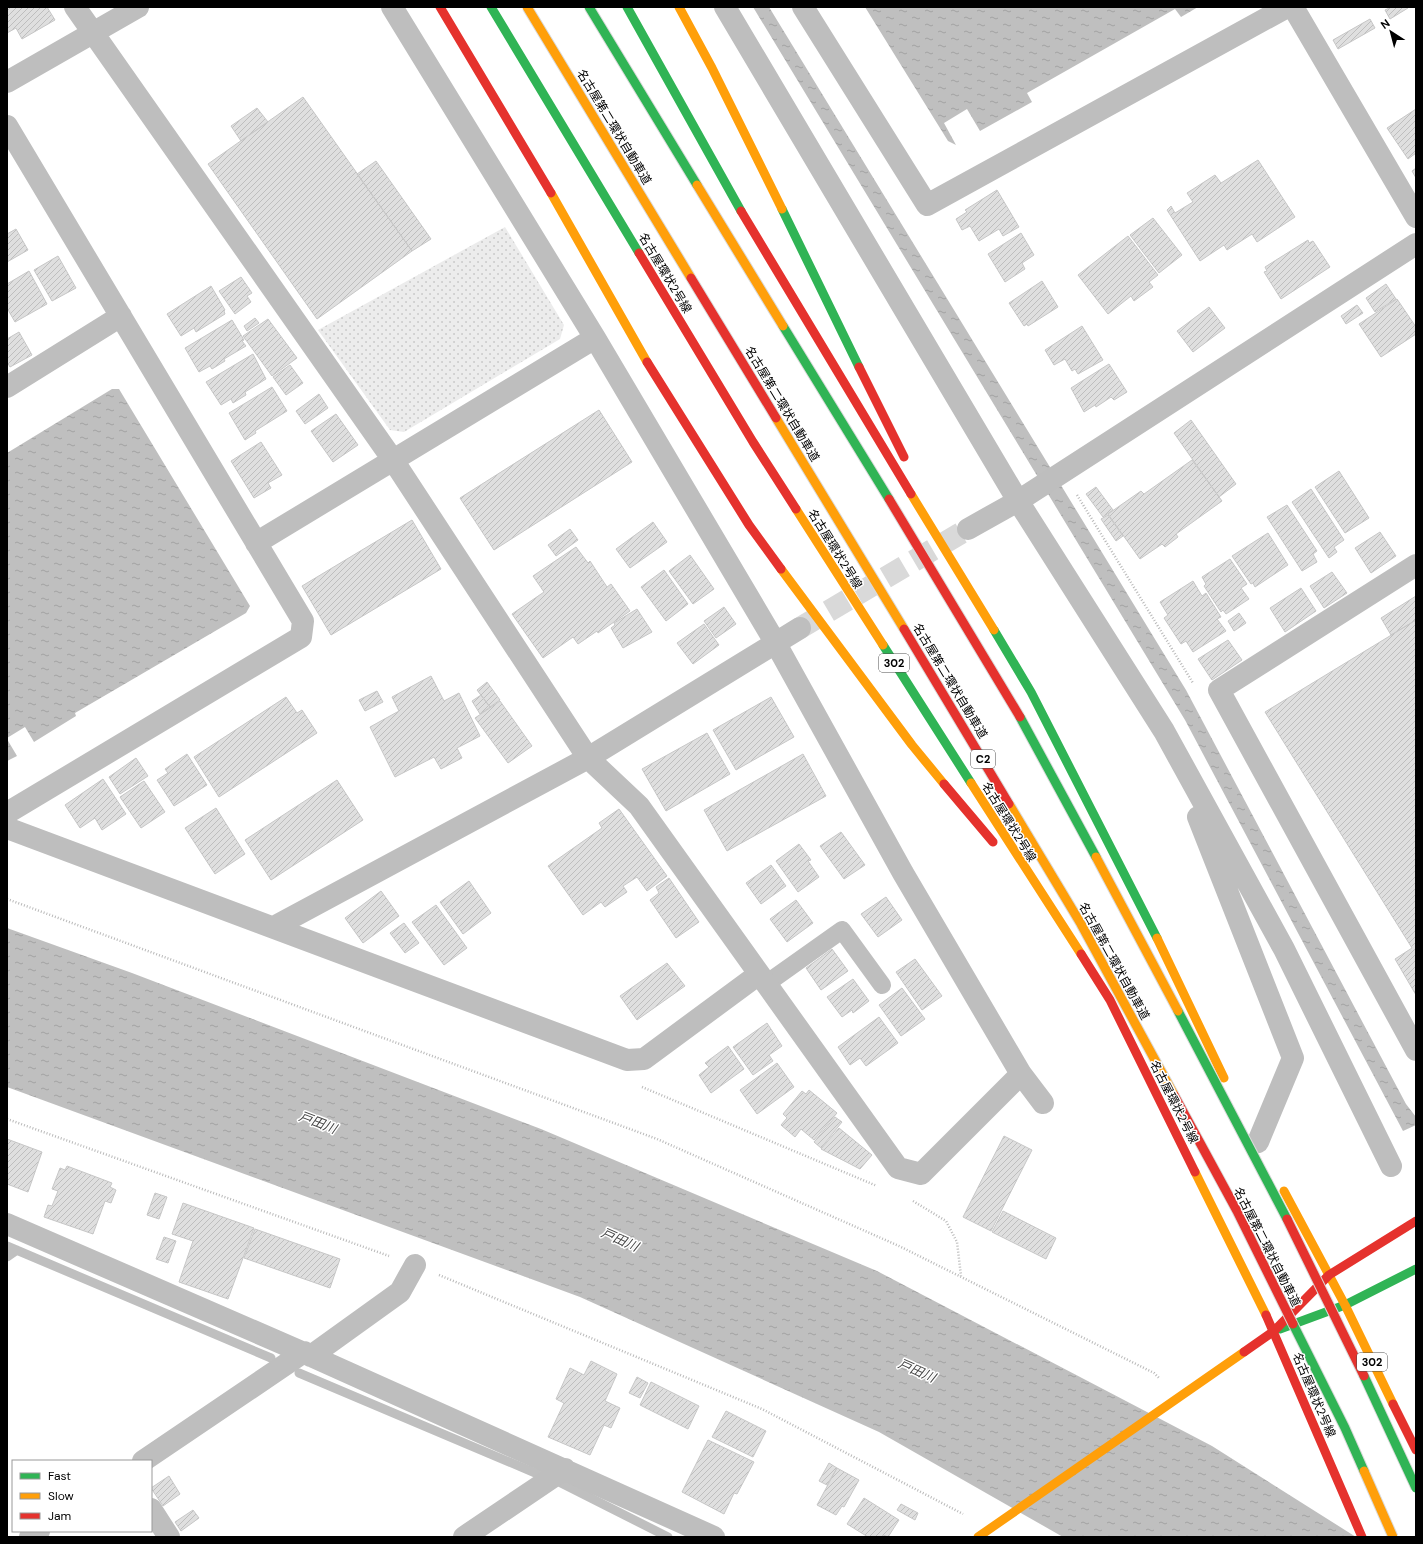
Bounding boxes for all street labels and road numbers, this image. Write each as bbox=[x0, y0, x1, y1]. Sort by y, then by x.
street label: 名古屋第二環状自動車道 bbox=[573, 66, 655, 188]
street label: 名古屋環状2号線 bbox=[635, 230, 695, 316]
street label: 名古屋第二環状自動車道 bbox=[741, 343, 823, 465]
street label: 名古屋環状2号線 bbox=[804, 506, 866, 592]
street label: 名古屋第二環状自動車道 bbox=[909, 620, 991, 742]
road number: 302 bbox=[879, 654, 909, 672]
road number: C2 bbox=[971, 750, 995, 768]
street label: 名古屋環状2号線 bbox=[978, 779, 1040, 865]
street label: 名古屋第二環状自動車道 bbox=[1075, 899, 1153, 1023]
street label: 名古屋環状2号線 bbox=[1146, 1058, 1202, 1146]
street label: 名古屋第二環状自動車道 bbox=[1230, 1185, 1304, 1309]
street label: 名古屋環状2号線 bbox=[1289, 1350, 1339, 1440]
road number: 302 bbox=[1357, 1353, 1387, 1371]

